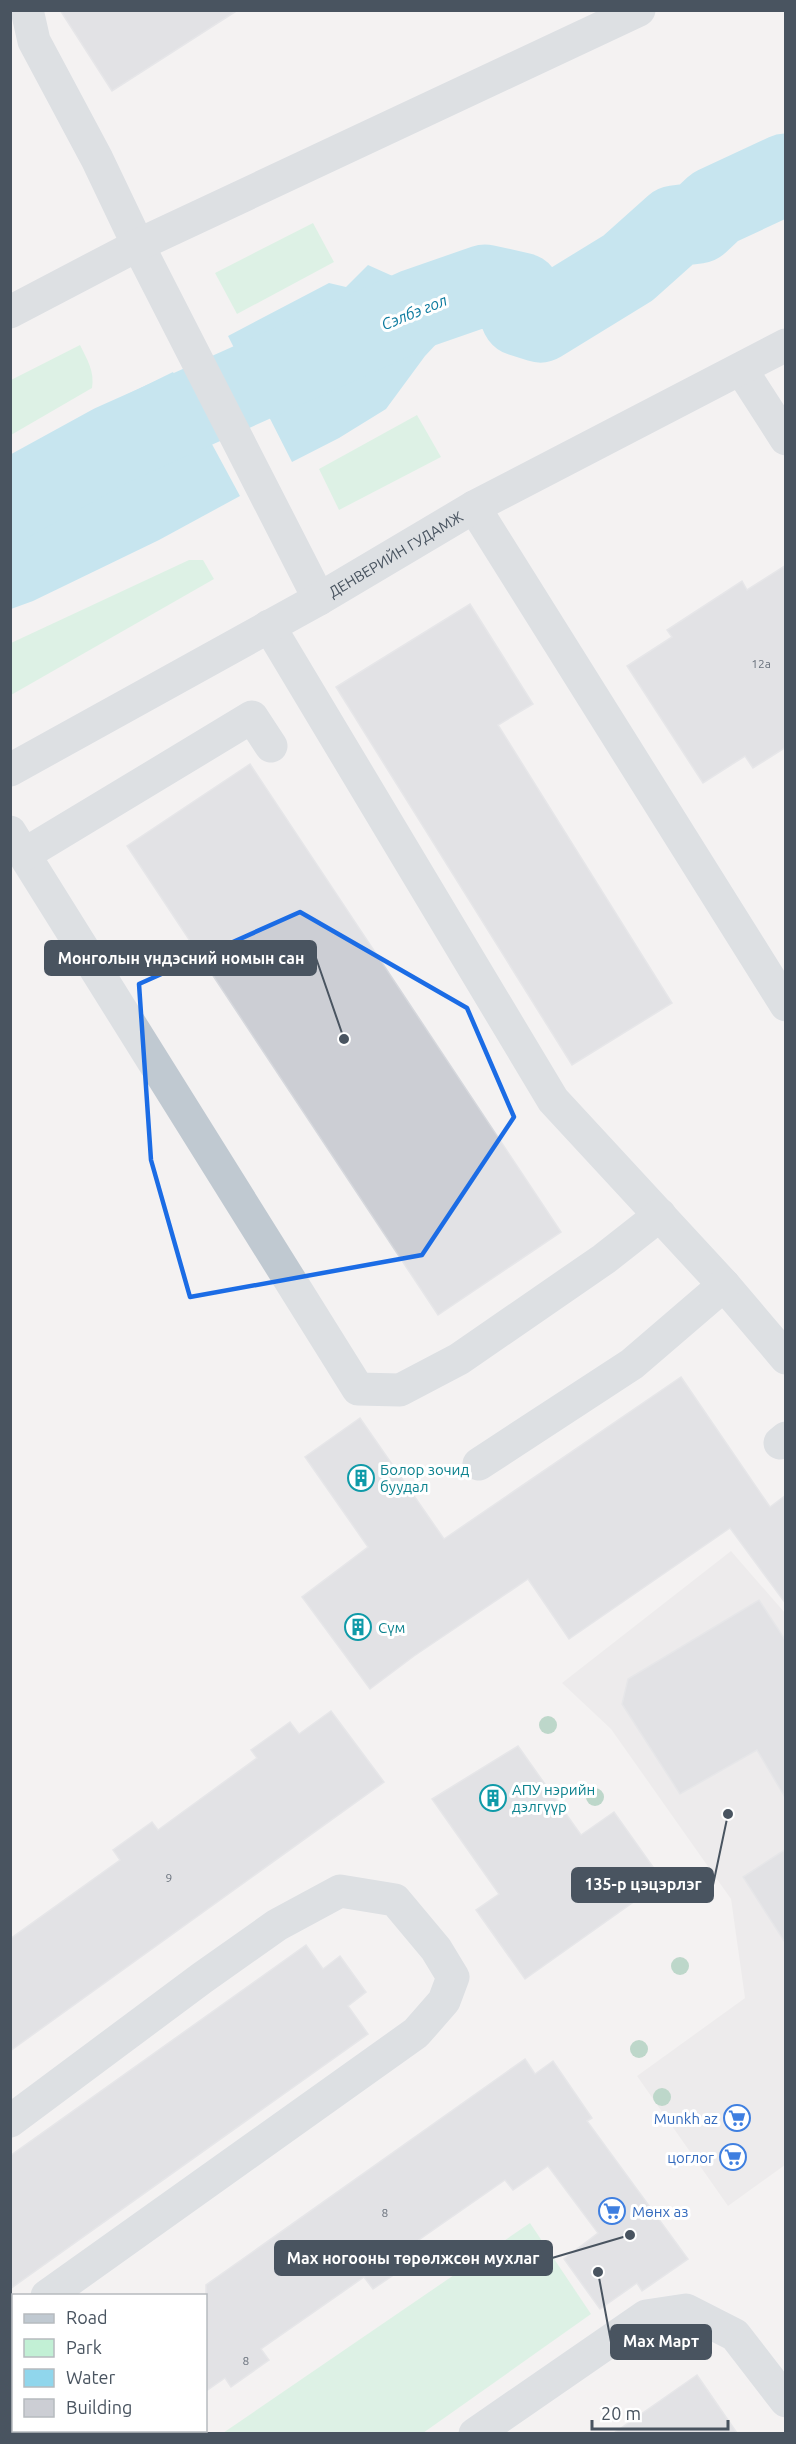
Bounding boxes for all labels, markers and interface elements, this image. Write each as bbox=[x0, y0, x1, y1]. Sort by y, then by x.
water label: Сэлбэ гол bbox=[378, 291, 450, 333]
street label: ДЕНВЕРИЙН ГУДАМЖ bbox=[325, 507, 466, 600]
house number: 12а bbox=[751, 657, 771, 670]
callout: Монголын үндэсний номын сан bbox=[45, 941, 316, 975]
text: Монголын үндэсний номын сан bbox=[58, 949, 304, 967]
place label: Болор зочид буудал bbox=[380, 1461, 469, 1495]
building icon: Болор зочид буудал bbox=[346, 1463, 376, 1493]
building icon: Сүм bbox=[343, 1612, 373, 1642]
place label: Сүм bbox=[378, 1619, 405, 1636]
place label: АПУ нэрийн дэлгүүр bbox=[512, 1781, 595, 1815]
building icon: АПУ нэрийн дэлгүүр bbox=[478, 1783, 508, 1813]
callout: 135-р цэцэрлэг bbox=[572, 1868, 713, 1902]
house number: 9 bbox=[166, 1871, 172, 1884]
text: 135-р цэцэрлэг bbox=[585, 1875, 701, 1893]
supermarket icon: Munkh az bbox=[722, 2103, 752, 2133]
place label: Munkh az bbox=[654, 2110, 718, 2127]
supermarket icon: цоглог bbox=[718, 2142, 748, 2172]
place label: цоглог bbox=[667, 2149, 714, 2166]
supermarket icon: Мөнх аз bbox=[597, 2196, 627, 2226]
place label: Мөнх аз bbox=[632, 2203, 688, 2220]
house number: 8 bbox=[382, 2206, 389, 2219]
callout: Мах ногооны төрөлжсөн мухлаг bbox=[275, 2241, 552, 2275]
text: Мах ногооны төрөлжсөн мухлаг bbox=[287, 2249, 539, 2267]
legend bbox=[12, 2294, 207, 2432]
text: Road bbox=[66, 2307, 108, 2327]
callout: Max Mарт bbox=[611, 2325, 711, 2359]
text: Max Mарт bbox=[623, 2332, 699, 2350]
text: Park bbox=[66, 2337, 102, 2357]
house number: 8 bbox=[243, 2354, 250, 2367]
text: Water bbox=[66, 2367, 116, 2387]
scale bar bbox=[592, 2393, 728, 2431]
text: Building bbox=[66, 2397, 132, 2417]
text: 20 m bbox=[601, 2403, 641, 2423]

